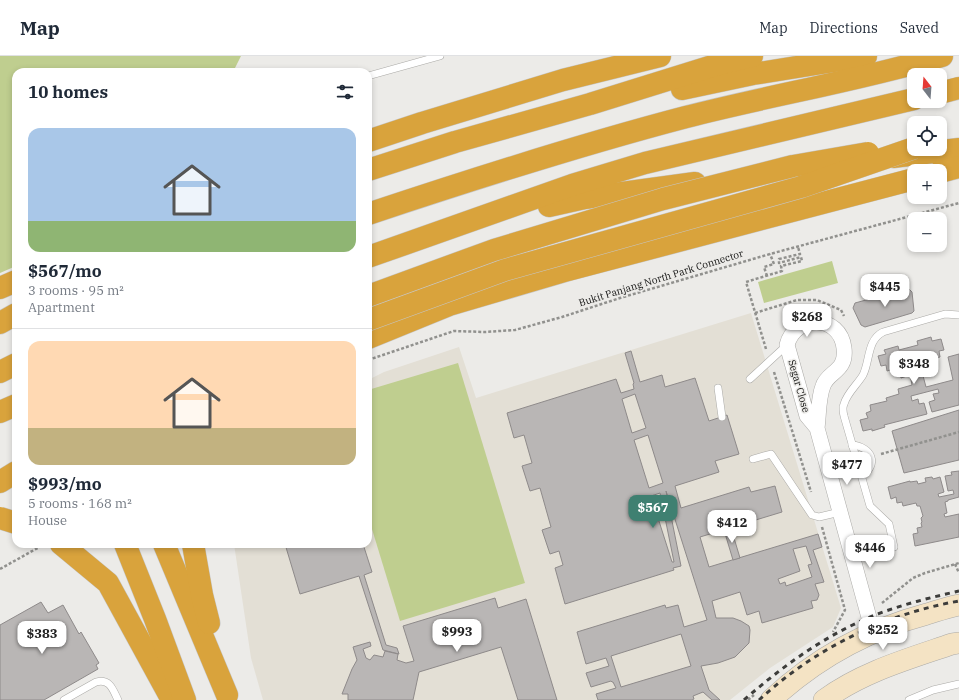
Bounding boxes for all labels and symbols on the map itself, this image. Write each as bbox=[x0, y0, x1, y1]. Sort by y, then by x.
north arrow bbox=[907, 68, 947, 108]
street label: Bukit Panjang North Park Connector bbox=[577, 247, 745, 309]
pin: $445 bbox=[861, 274, 909, 308]
pin: $268 bbox=[783, 304, 831, 338]
pin: $348 bbox=[890, 351, 938, 385]
street label: Segar Close bbox=[785, 358, 813, 414]
pin: $477 bbox=[823, 452, 871, 486]
pin: $567 bbox=[629, 495, 677, 529]
pin: $412 bbox=[708, 510, 756, 544]
pin: $446 bbox=[846, 535, 894, 569]
pin: $252 bbox=[859, 617, 907, 651]
pin: $993 bbox=[433, 619, 481, 653]
pin: $383 bbox=[18, 621, 66, 655]

